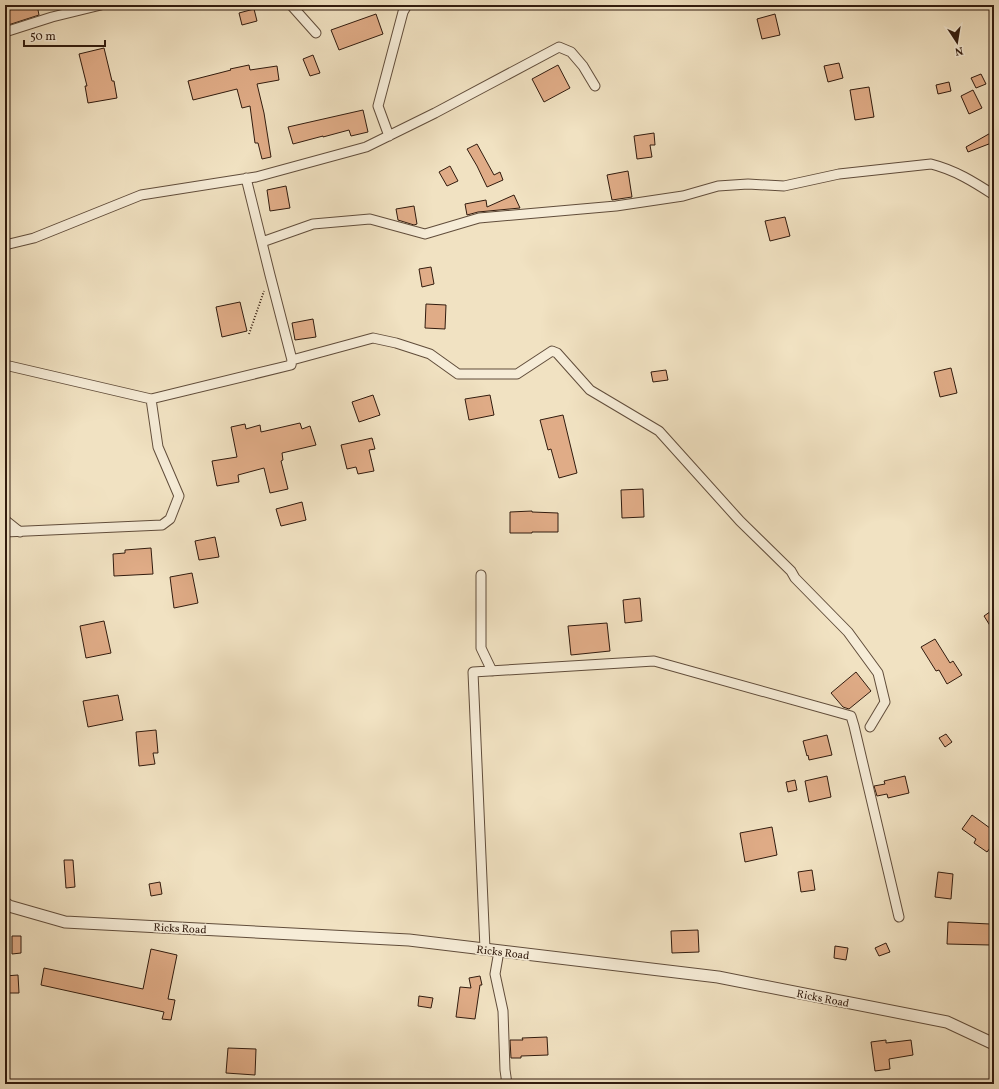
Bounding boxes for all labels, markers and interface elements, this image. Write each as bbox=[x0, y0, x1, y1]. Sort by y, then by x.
scale bar bbox=[24, 22, 105, 48]
north arrow bbox=[937, 22, 977, 62]
text: 50 m bbox=[30, 29, 56, 45]
text: N bbox=[953, 42, 964, 58]
street label: Ricks Road bbox=[153, 921, 207, 938]
street label: Ricks Road bbox=[475, 943, 530, 964]
street label: Ricks Road bbox=[795, 987, 850, 1012]

